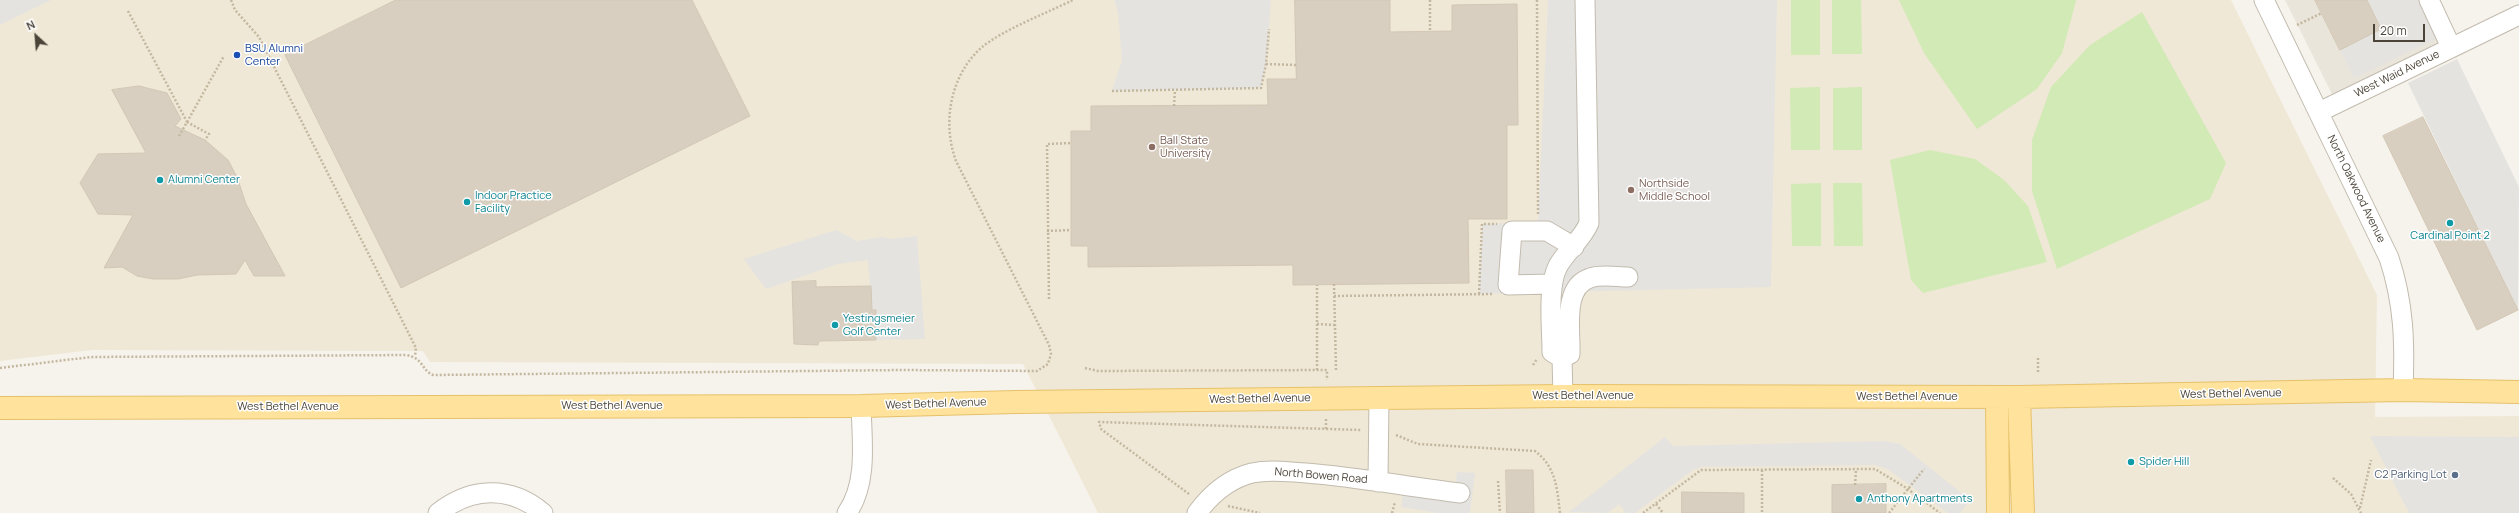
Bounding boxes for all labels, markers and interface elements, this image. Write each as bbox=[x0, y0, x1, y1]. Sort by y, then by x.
north arrow bbox=[16, 16, 56, 56]
text: N bbox=[24, 16, 37, 33]
scale bar bbox=[2375, 16, 2427, 42]
text: 20 m bbox=[2380, 22, 2407, 39]
place label: BSU Alumni Center bbox=[245, 42, 303, 68]
street label: West Waid Avenue bbox=[2352, 48, 2442, 100]
marker: BSU Alumni Center bbox=[232, 50, 242, 60]
street label: North Oakwood Avenue bbox=[2324, 133, 2388, 245]
place label: Ball State University bbox=[1160, 134, 1211, 160]
marker: Ball State University bbox=[1147, 142, 1157, 152]
place label: Alumni Center bbox=[168, 173, 240, 187]
marker: Alumni Center bbox=[155, 175, 165, 185]
place label: Northside Middle School bbox=[1639, 177, 1710, 203]
marker: Northside Middle School bbox=[1626, 185, 1636, 195]
place label: Indoor Practice Facility bbox=[475, 189, 552, 215]
marker: Indoor Practice Facility bbox=[462, 197, 472, 207]
marker: Cardinal Point 2 bbox=[2445, 218, 2455, 228]
place label: Cardinal Point 2 bbox=[2410, 229, 2490, 243]
place label: Yestingsmeier Golf Center bbox=[843, 312, 915, 338]
marker: Yestingsmeier Golf Center bbox=[830, 320, 840, 330]
street label: West Bethel Avenue bbox=[2180, 387, 2282, 401]
street label: West Bethel Avenue bbox=[1532, 389, 1634, 403]
street label: West Bethel Avenue bbox=[1856, 390, 1958, 404]
street label: West Bethel Avenue bbox=[1209, 392, 1311, 406]
street label: West Bethel Avenue bbox=[885, 396, 987, 412]
street label: West Bethel Avenue bbox=[561, 399, 663, 413]
street label: West Bethel Avenue bbox=[237, 400, 339, 414]
place label: Spider Hill bbox=[2139, 455, 2189, 469]
marker: Spider Hill bbox=[2126, 457, 2136, 467]
street label: North Bowen Road bbox=[1274, 465, 1368, 487]
place label: C2 Parking Lot bbox=[2374, 468, 2447, 482]
marker: C2 Parking Lot bbox=[2450, 470, 2460, 480]
place label: Anthony Apartments bbox=[1867, 492, 1972, 506]
marker: Anthony Apartments bbox=[1854, 494, 1864, 504]

